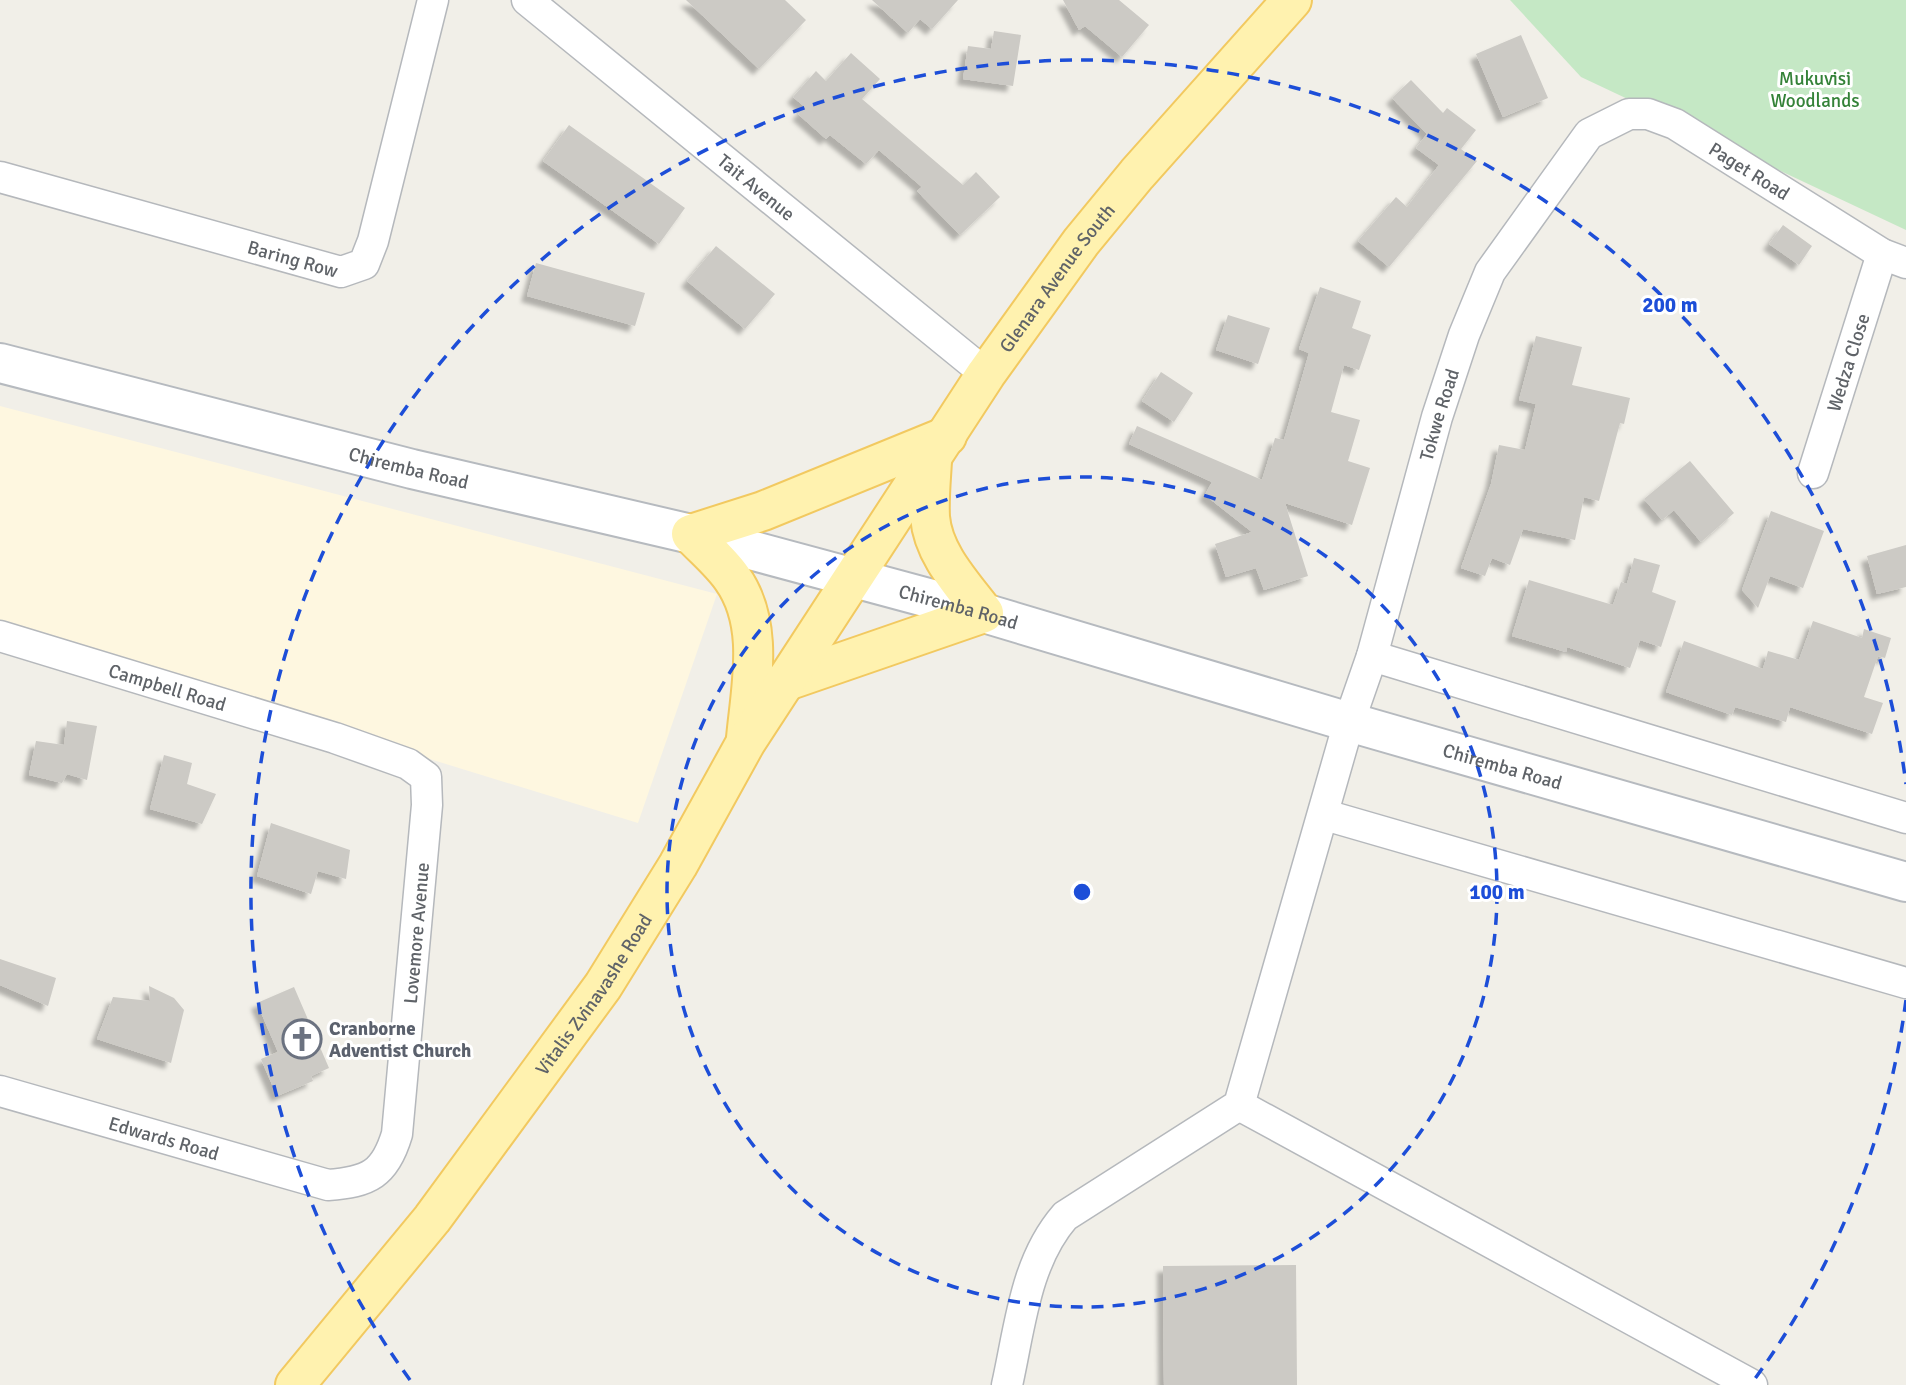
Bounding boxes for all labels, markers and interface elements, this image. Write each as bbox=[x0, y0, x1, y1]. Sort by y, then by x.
park label: Mukuvisi Woodlands bbox=[1770, 67, 1860, 113]
street label: Paget Road bbox=[1704, 137, 1794, 206]
street label: Tait Avenue bbox=[712, 149, 799, 226]
street label: Glenara Avenue South bbox=[994, 199, 1121, 357]
street label: Baring Row bbox=[245, 236, 341, 284]
text: 200 m bbox=[1642, 292, 1698, 318]
street label: Wedza Close bbox=[1822, 310, 1876, 415]
street label: Tokwe Road bbox=[1415, 366, 1465, 464]
street label: Chiremba Road bbox=[346, 442, 471, 495]
street label: Chiremba Road bbox=[896, 580, 1021, 635]
street label: Campbell Road bbox=[105, 659, 229, 717]
street label: Chiremba Road bbox=[1440, 739, 1565, 796]
street label: Lovemore Avenue bbox=[399, 861, 435, 1005]
text: 100 m bbox=[1469, 879, 1525, 905]
centre of rings bbox=[1070, 880, 1094, 904]
street label: Vitalis Zvinavashe Road bbox=[531, 910, 658, 1080]
place label: Cranborne Adventist Church bbox=[329, 1017, 471, 1063]
church icon: Cranborne Adventist Church bbox=[281, 1018, 323, 1060]
street label: Edwards Road bbox=[106, 1112, 222, 1166]

